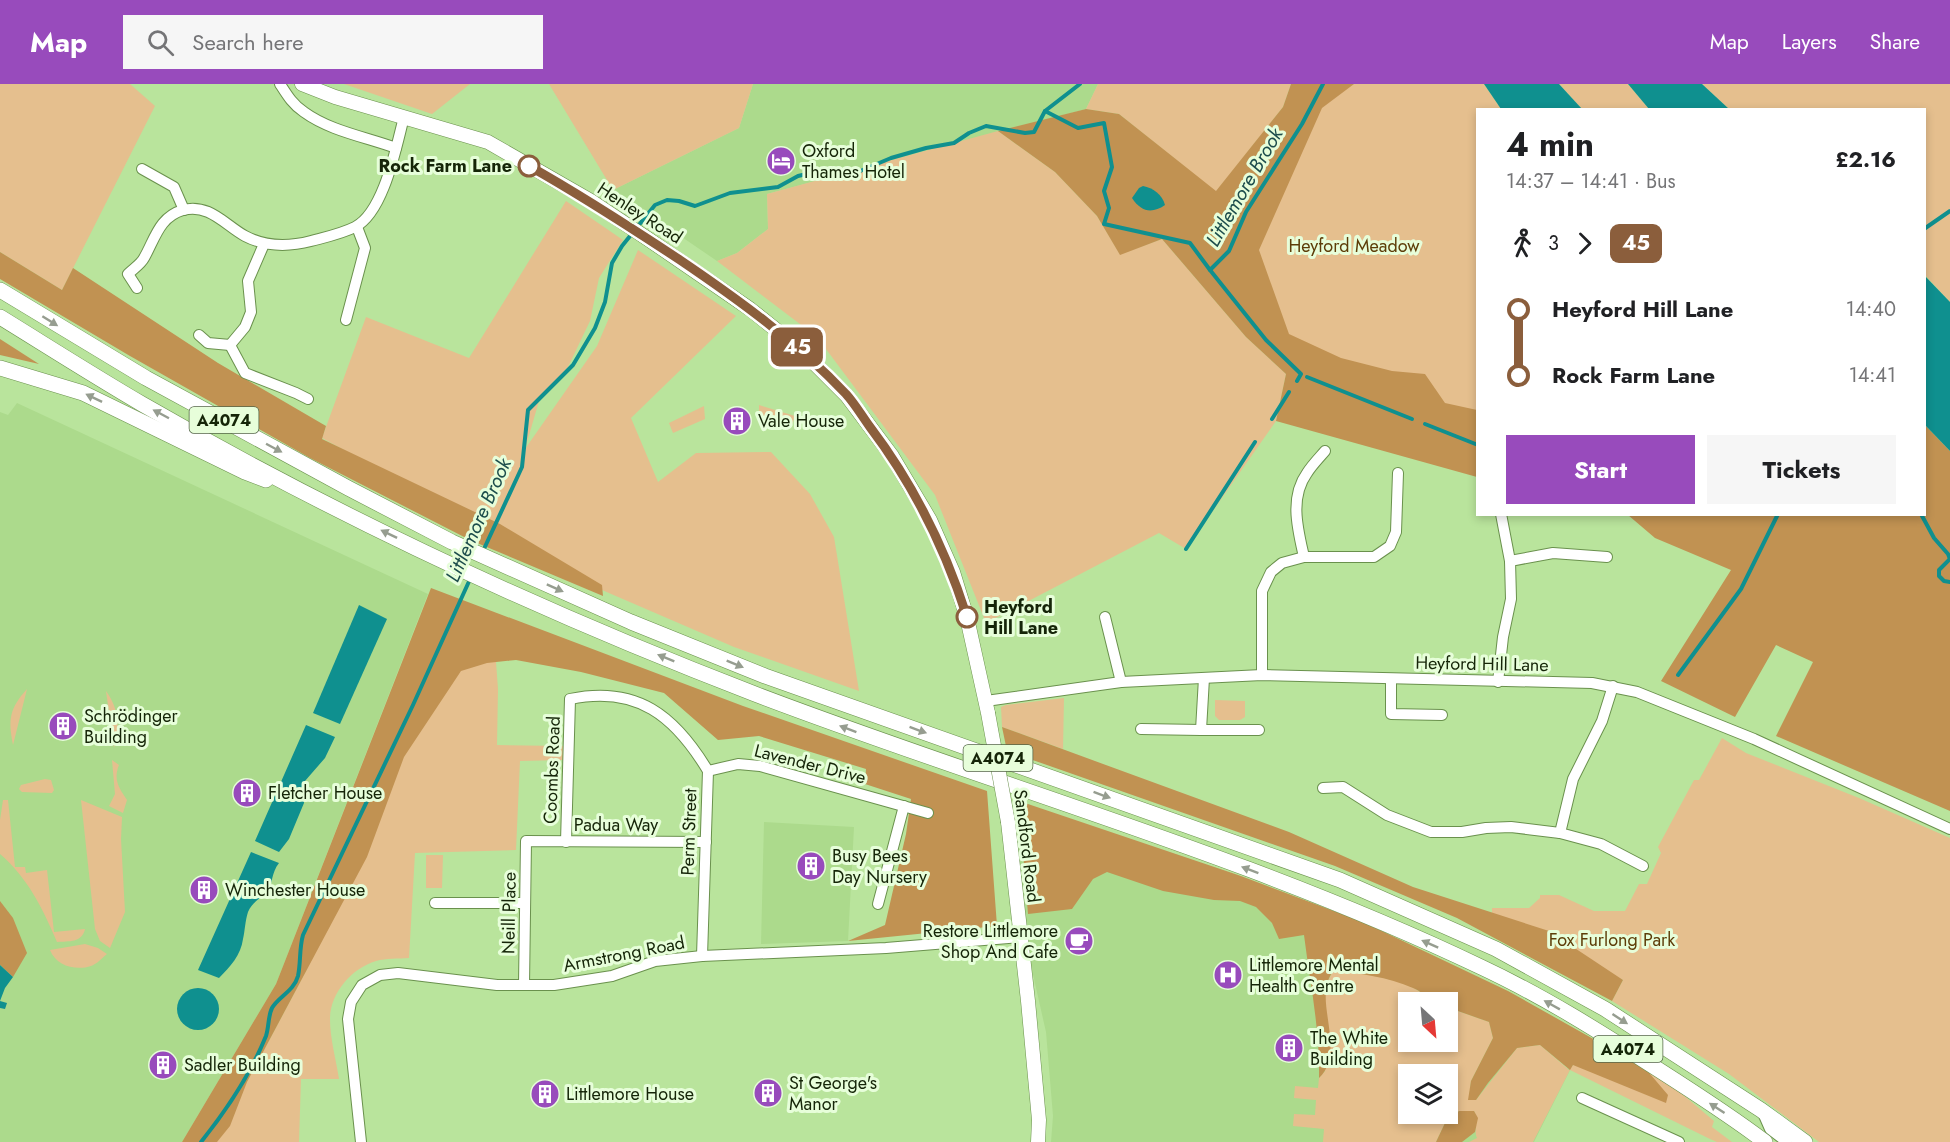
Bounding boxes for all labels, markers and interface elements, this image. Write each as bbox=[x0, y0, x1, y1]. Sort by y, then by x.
search box bbox=[123, 15, 543, 69]
text: Map bbox=[30, 22, 87, 63]
icon: search bbox=[144, 26, 177, 59]
text: Search here bbox=[192, 26, 304, 58]
text: Map bbox=[1710, 27, 1749, 57]
text: Layers bbox=[1782, 27, 1837, 57]
text: Share bbox=[1870, 27, 1920, 57]
water label: Littlemore Brook bbox=[1199, 121, 1291, 252]
text: 4 min bbox=[1506, 121, 1594, 168]
place label: Oxford Thames Hotel bbox=[802, 138, 905, 185]
text: £2.16 bbox=[1835, 143, 1896, 175]
hotel icon: Oxford Thames Hotel bbox=[765, 145, 797, 177]
place label: Rock Farm Lane bbox=[379, 153, 512, 179]
marker: Rock Farm Lane bbox=[518, 155, 540, 177]
text: 14:37 – 14:41 · Bus bbox=[1506, 167, 1676, 196]
street label: Henley Road bbox=[592, 176, 688, 250]
icon: walk bbox=[1506, 227, 1539, 260]
icon: forward bbox=[1568, 227, 1601, 260]
text: 45 bbox=[1622, 228, 1650, 258]
text: 3 bbox=[1548, 229, 1559, 258]
park label: Heyford Meadow bbox=[1288, 233, 1420, 259]
text: Heyford Hill Lane bbox=[1552, 293, 1733, 325]
text: 14:40 bbox=[1846, 295, 1896, 324]
one-way arrow bbox=[42, 315, 58, 326]
line badge: 45 bbox=[770, 328, 824, 366]
text: 45 bbox=[783, 332, 811, 362]
text: Rock Farm Lane bbox=[1552, 359, 1715, 391]
text: 14:41 bbox=[1849, 361, 1896, 390]
one-way arrow bbox=[85, 394, 102, 403]
building icon: Vale House bbox=[721, 405, 753, 437]
road number: A4074 bbox=[190, 407, 258, 433]
place label: Vale House bbox=[758, 408, 844, 434]
one-way arrow bbox=[152, 409, 169, 419]
button: Start bbox=[1506, 435, 1695, 504]
button: Tickets bbox=[1707, 435, 1896, 504]
one-way arrow bbox=[266, 443, 283, 453]
water label: Littlemore Brook bbox=[438, 452, 519, 587]
one-way arrow bbox=[381, 530, 398, 539]
one-way arrow bbox=[546, 584, 564, 593]
place label: Heyford Hill Lane bbox=[984, 594, 1058, 641]
marker: Heyford Hill Lane bbox=[956, 606, 978, 628]
street label: Heyford Hill Lane bbox=[1415, 650, 1549, 678]
one-way arrow bbox=[657, 653, 675, 663]
one-way arrow bbox=[726, 659, 744, 669]
place label: Schrödinger Building bbox=[84, 703, 179, 750]
building icon: Schrödinger Building bbox=[47, 710, 79, 742]
street label: Coombs Road bbox=[537, 716, 567, 824]
one-way arrow bbox=[839, 724, 857, 733]
one-way arrow bbox=[909, 725, 927, 735]
street label: Lavender Drive bbox=[751, 738, 869, 790]
road number: A4074 bbox=[964, 745, 1032, 771]
building icon: Fletcher House bbox=[231, 777, 263, 809]
place label: Fletcher House bbox=[268, 780, 382, 806]
street label: Perm Street bbox=[674, 787, 704, 876]
street label: Sandford Road bbox=[1007, 788, 1047, 904]
one-way arrow bbox=[1093, 790, 1111, 800]
street label: Padua Way bbox=[574, 812, 658, 838]
place label: Busy Bees Day Nursery bbox=[832, 843, 927, 890]
building icon: Busy Bees Day Nursery bbox=[795, 850, 827, 882]
one-way arrow bbox=[1241, 865, 1259, 874]
street label: Neill Place bbox=[495, 872, 523, 954]
building icon: Winchester House bbox=[188, 874, 220, 906]
place label: Winchester House bbox=[225, 877, 365, 903]
place label: Restore Littlemore Shop And Cafe bbox=[923, 918, 1058, 965]
cafe icon: Restore Littlemore Shop And Cafe bbox=[1063, 925, 1095, 957]
park label: Fox Furlong Park bbox=[1549, 927, 1675, 953]
street label: Armstrong Road bbox=[561, 929, 687, 979]
one-way arrow bbox=[1421, 939, 1439, 949]
place label: Littlemore Mental Health Centre bbox=[1249, 952, 1379, 999]
hospital icon: Littlemore Mental Health Centre bbox=[1212, 959, 1244, 991]
north arrow bbox=[1398, 992, 1458, 1052]
map controls bbox=[1398, 992, 1458, 1124]
one-way arrow bbox=[1543, 1000, 1560, 1010]
one-way arrow bbox=[1612, 1013, 1628, 1024]
place label: The White Building bbox=[1310, 1025, 1388, 1072]
building icon: The White Building bbox=[1273, 1032, 1305, 1064]
road number: A4074 bbox=[1594, 1036, 1662, 1062]
building icon: Sadler Building bbox=[147, 1049, 179, 1081]
place label: Sadler Building bbox=[184, 1052, 301, 1078]
button: layers bbox=[1398, 1064, 1458, 1124]
place label: St George's Manor bbox=[789, 1070, 877, 1117]
building icon: St George's Manor bbox=[752, 1077, 784, 1109]
building icon: Littlemore House bbox=[529, 1078, 561, 1110]
place label: Littlemore House bbox=[566, 1081, 694, 1107]
one-way arrow bbox=[1710, 1102, 1726, 1114]

